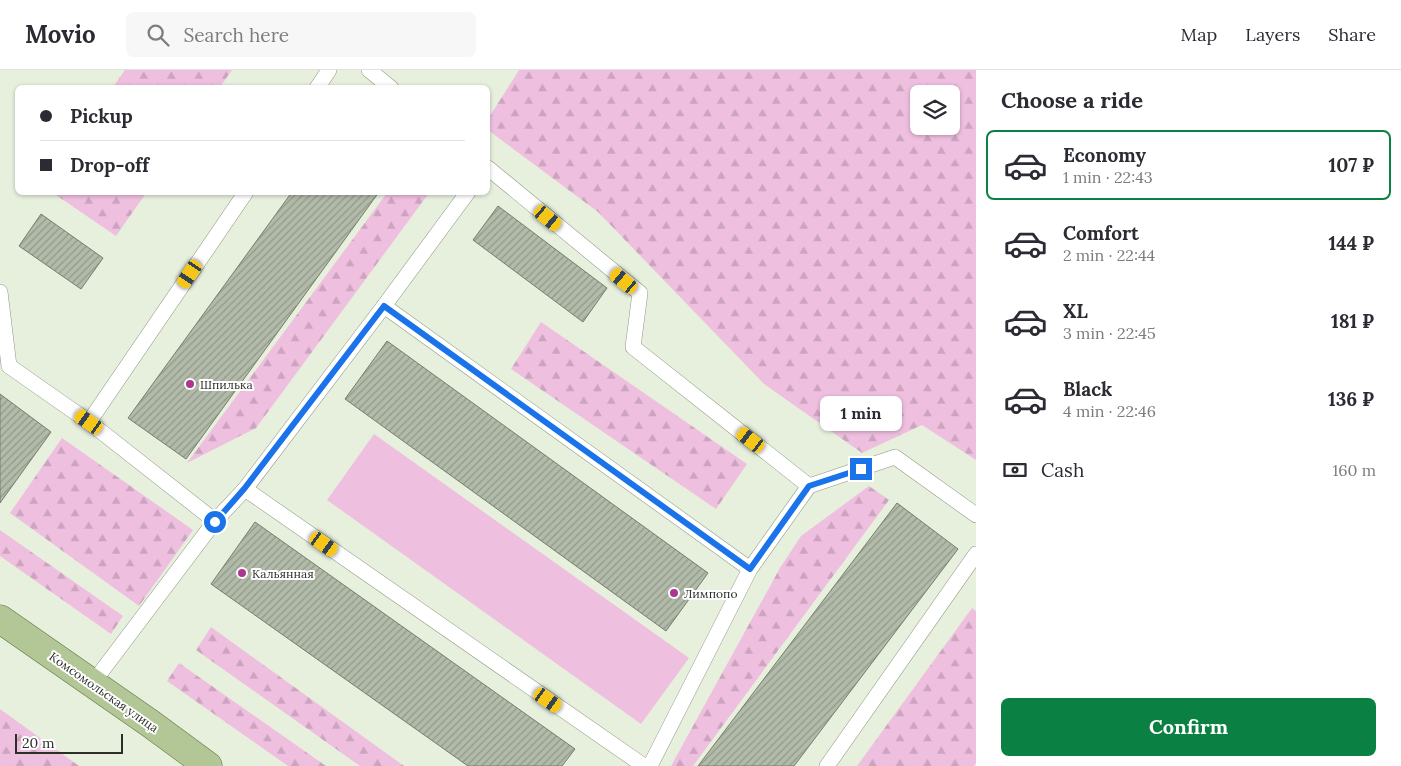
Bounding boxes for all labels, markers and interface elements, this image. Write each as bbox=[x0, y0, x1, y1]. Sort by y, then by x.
search box bbox=[126, 12, 476, 57]
text: Movio bbox=[25, 19, 96, 50]
icon: search bbox=[144, 21, 172, 49]
text: Search here bbox=[184, 23, 289, 47]
text: Map bbox=[1181, 23, 1217, 46]
text: Layers bbox=[1245, 23, 1300, 46]
text: Share bbox=[1328, 23, 1376, 46]
map controls bbox=[910, 85, 960, 135]
button: layers bbox=[910, 85, 960, 135]
text: Choose a ride bbox=[1001, 86, 1143, 114]
text: Pickup bbox=[70, 104, 133, 128]
icon: car bbox=[1003, 143, 1048, 188]
text: Economy bbox=[1063, 143, 1146, 167]
text: Drop-off bbox=[70, 153, 149, 177]
text: 107 ₽ bbox=[1329, 153, 1374, 177]
text: 1 min · 22:43 bbox=[1063, 167, 1153, 187]
car bbox=[531, 203, 564, 233]
icon: car bbox=[1003, 221, 1048, 266]
text: Comfort bbox=[1063, 221, 1139, 245]
text: 144 ₽ bbox=[1329, 231, 1374, 255]
text: 2 min · 22:44 bbox=[1063, 245, 1155, 265]
car bbox=[175, 257, 204, 291]
car bbox=[607, 266, 640, 296]
icon: car bbox=[1003, 299, 1048, 344]
text: XL bbox=[1063, 299, 1088, 323]
text: 181 ₽ bbox=[1331, 309, 1374, 333]
text: 3 min · 22:45 bbox=[1063, 323, 1156, 343]
place label: Шпилька bbox=[200, 377, 253, 392]
icon: car bbox=[1003, 377, 1048, 422]
text: Black bbox=[1063, 377, 1112, 401]
marker: Шпилька bbox=[184, 378, 196, 390]
text: 136 ₽ bbox=[1328, 387, 1374, 411]
callout: 1 min bbox=[820, 396, 902, 432]
text: 4 min · 22:46 bbox=[1063, 401, 1156, 421]
text: 1 min bbox=[841, 403, 881, 423]
car bbox=[72, 407, 105, 437]
car bbox=[734, 425, 767, 455]
icon: cash bbox=[1001, 456, 1029, 484]
route end bbox=[850, 458, 872, 480]
text: Cash bbox=[1041, 458, 1084, 482]
text: 160 m bbox=[1332, 460, 1376, 480]
route start bbox=[204, 511, 226, 533]
car bbox=[307, 529, 340, 559]
place label: Кальянная bbox=[252, 566, 314, 581]
marker: Кальянная bbox=[236, 567, 248, 579]
place label: Лимпопо bbox=[684, 586, 737, 601]
marker: Лимпопо bbox=[668, 587, 680, 599]
street label: Комсомольская улица bbox=[47, 649, 161, 735]
car bbox=[531, 685, 564, 715]
button: Confirm bbox=[1001, 698, 1376, 756]
scale bar bbox=[15, 731, 122, 754]
text: 20 m bbox=[22, 734, 54, 752]

